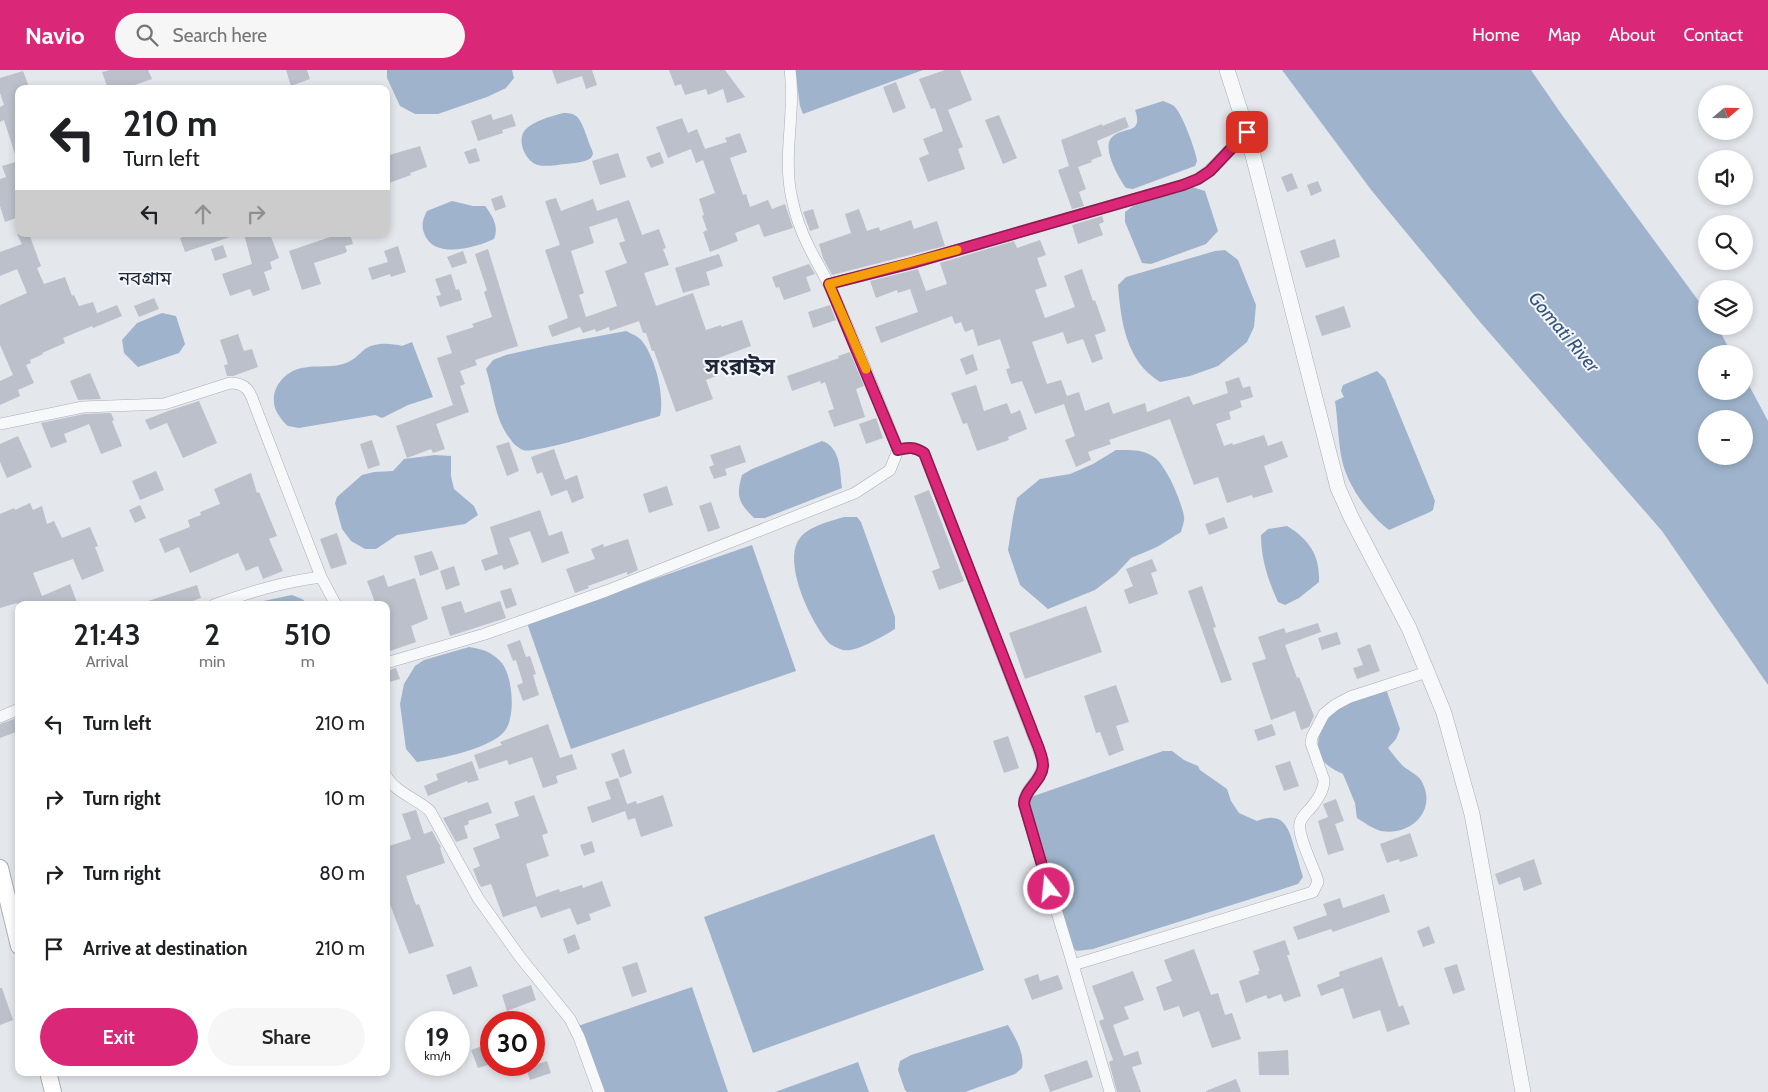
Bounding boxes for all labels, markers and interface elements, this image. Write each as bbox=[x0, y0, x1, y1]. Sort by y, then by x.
search box bbox=[115, 13, 465, 58]
text: Navio bbox=[25, 21, 85, 50]
icon: search bbox=[133, 21, 161, 49]
text: Search here bbox=[173, 24, 267, 47]
text: Home bbox=[1472, 24, 1520, 46]
text: Map bbox=[1548, 24, 1581, 46]
text: About bbox=[1609, 24, 1655, 46]
text: Contact bbox=[1683, 24, 1743, 46]
north arrow bbox=[1698, 85, 1752, 140]
map controls bbox=[1698, 85, 1753, 465]
text: 210 m bbox=[123, 102, 217, 145]
icon: left bbox=[40, 105, 105, 170]
pin bbox=[1226, 111, 1268, 153]
icon: arrive bbox=[1233, 118, 1261, 146]
text: Turn left bbox=[123, 145, 200, 172]
button: sound bbox=[1698, 150, 1753, 205]
icon: left bbox=[136, 200, 164, 228]
icon: ahead bbox=[189, 200, 217, 228]
icon: right bbox=[242, 200, 270, 228]
button: search bbox=[1698, 215, 1753, 270]
district label: নবগ্ৰাম bbox=[118, 267, 172, 290]
button: layers bbox=[1698, 280, 1753, 335]
water label: Gomati River bbox=[1524, 287, 1605, 378]
button: + bbox=[1698, 345, 1753, 400]
district label: সংরাইস bbox=[704, 353, 776, 380]
button: − bbox=[1698, 410, 1753, 465]
text: 21:43 bbox=[73, 616, 141, 653]
text: 2 bbox=[204, 616, 220, 653]
text: 510 bbox=[284, 616, 332, 653]
text: Arrival bbox=[86, 652, 128, 671]
text: min bbox=[199, 652, 225, 671]
text: m bbox=[301, 652, 315, 671]
icon: left bbox=[40, 710, 68, 738]
text: Turn left bbox=[83, 712, 151, 735]
text: 210 m bbox=[315, 712, 365, 735]
icon: right bbox=[40, 785, 68, 813]
text: Turn right bbox=[83, 787, 161, 810]
text: 10 m bbox=[325, 787, 365, 810]
icon: right bbox=[40, 860, 68, 888]
text: Turn right bbox=[83, 862, 161, 885]
text: 80 m bbox=[319, 862, 365, 885]
position arrow bbox=[1022, 862, 1074, 914]
icon: arrive bbox=[40, 935, 68, 963]
text: Arrive at destination bbox=[83, 937, 247, 960]
text: 210 m bbox=[315, 937, 365, 960]
button: Exit bbox=[40, 1008, 198, 1066]
button: Share bbox=[208, 1008, 365, 1066]
speed limit sign: 30 bbox=[480, 1011, 545, 1076]
text: 19 bbox=[426, 1022, 449, 1052]
text: km/h bbox=[424, 1048, 451, 1063]

